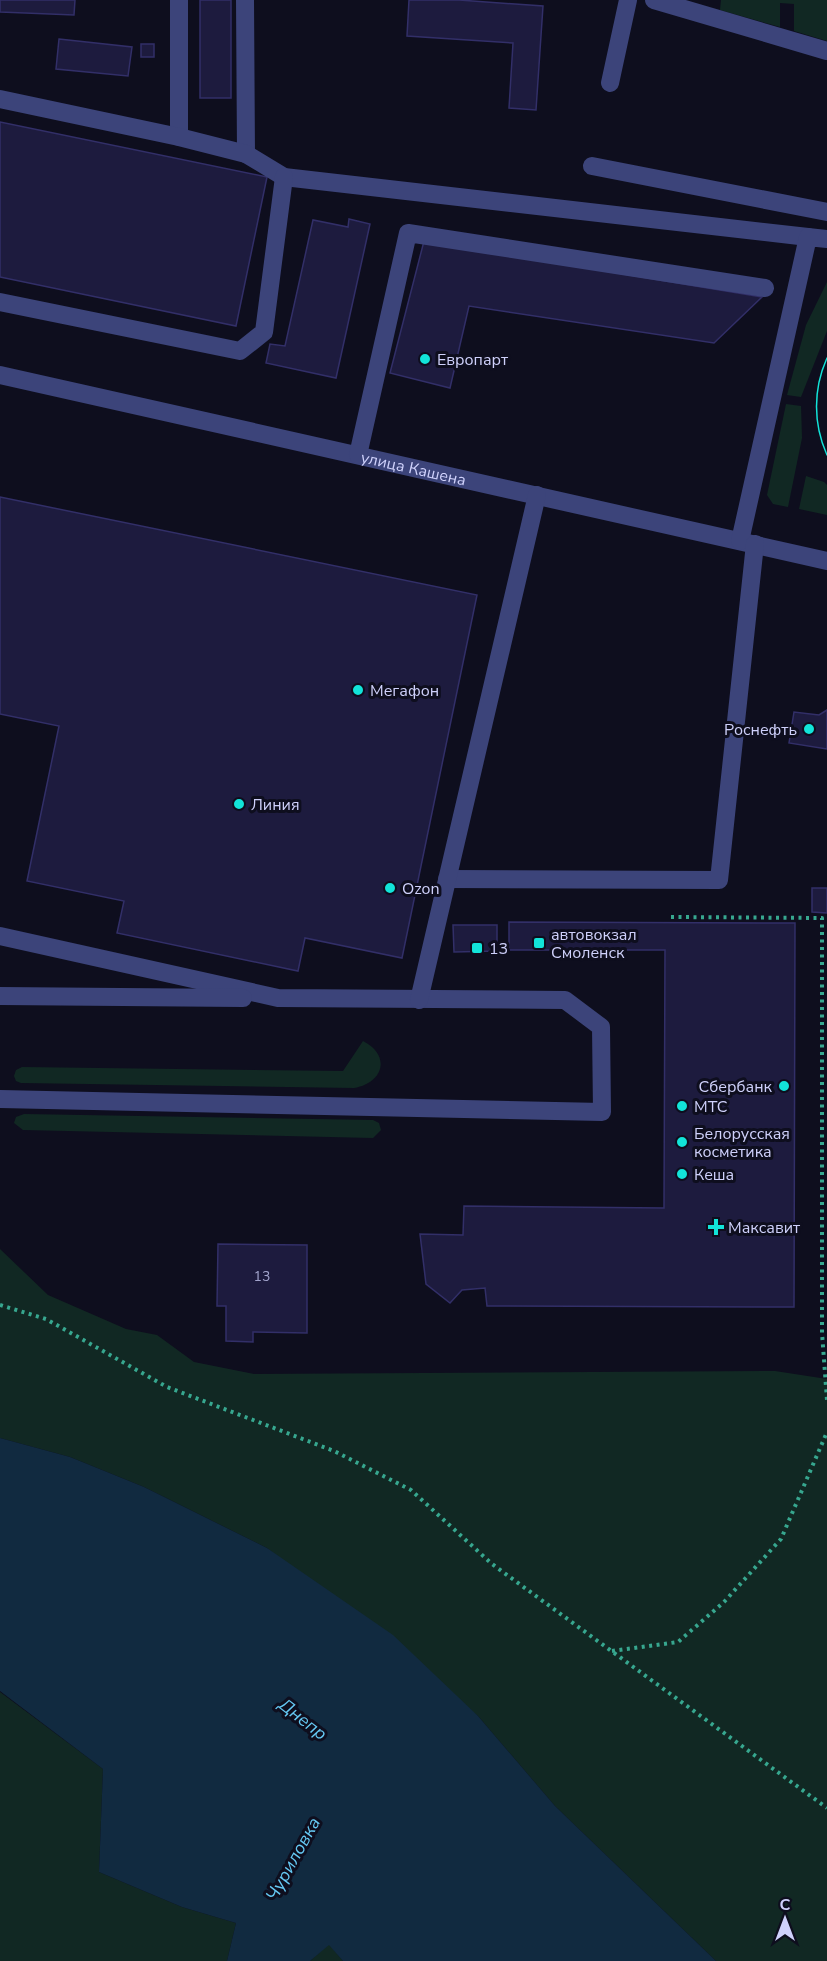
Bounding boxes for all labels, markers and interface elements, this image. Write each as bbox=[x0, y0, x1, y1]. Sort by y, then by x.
place label: Европарт bbox=[437, 349, 509, 371]
marker: Европарт bbox=[418, 352, 432, 366]
street label: улица Кашена bbox=[359, 447, 468, 492]
place label: Мегафон bbox=[370, 680, 439, 702]
marker: Мегафон bbox=[351, 683, 365, 697]
place label: Роснефть bbox=[724, 719, 797, 741]
marker: Роснефть bbox=[802, 722, 816, 736]
place label: Линия bbox=[251, 794, 300, 816]
marker: Линия bbox=[232, 797, 246, 811]
place label: Ozon bbox=[402, 878, 440, 900]
marker: Ozon bbox=[383, 881, 397, 895]
place label: автовокзал Смоленск bbox=[551, 924, 637, 964]
marker: автовокзал Смоленск bbox=[532, 936, 546, 950]
place label: 13 bbox=[489, 938, 508, 960]
marker: 13 bbox=[470, 941, 484, 955]
place label: Сбербанк bbox=[699, 1076, 773, 1098]
marker: Сбербанк bbox=[777, 1079, 791, 1093]
place label: МТС bbox=[694, 1096, 728, 1118]
marker: МТС bbox=[675, 1099, 689, 1113]
place label: Белорусская косметика bbox=[694, 1123, 790, 1163]
marker: Белорусская косметика bbox=[675, 1135, 689, 1149]
place label: Кеша bbox=[694, 1164, 734, 1186]
marker: Кеша bbox=[675, 1167, 689, 1181]
place label: Максавит bbox=[728, 1217, 801, 1239]
marker: Максавит bbox=[709, 1220, 723, 1234]
house number: 13 bbox=[254, 1267, 270, 1286]
water label: Днепр bbox=[273, 1692, 332, 1746]
water label: Чуриловка bbox=[260, 1813, 326, 1905]
north arrow bbox=[755, 1889, 815, 1949]
text: С bbox=[780, 1894, 791, 1916]

